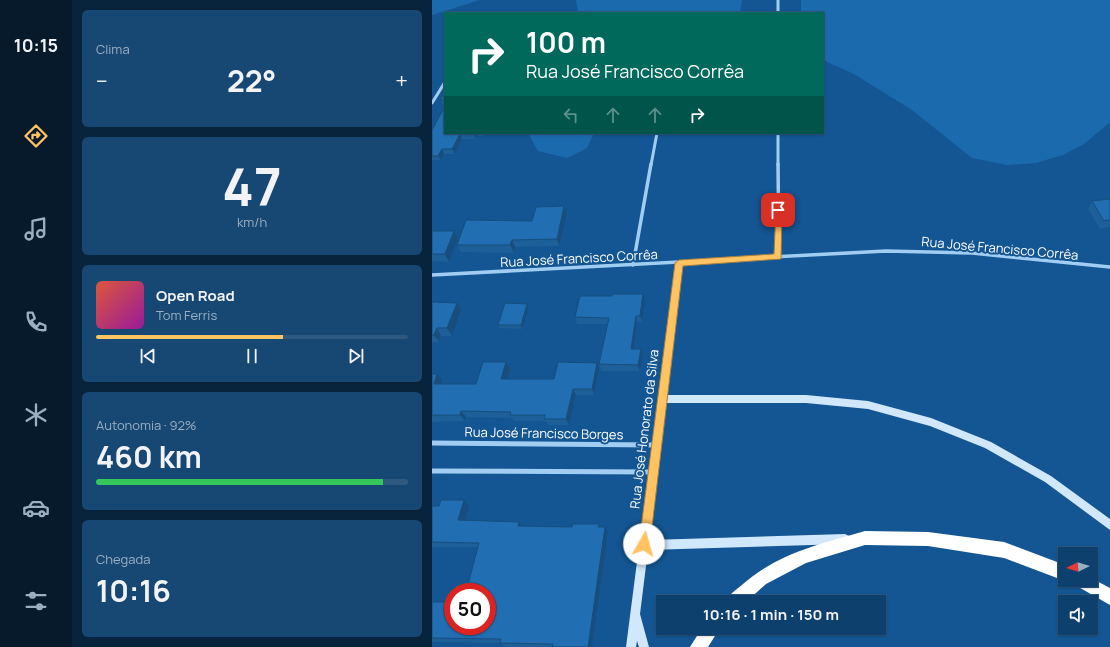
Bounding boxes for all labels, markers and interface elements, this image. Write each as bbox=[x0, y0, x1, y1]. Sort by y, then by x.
text: 100 m bbox=[526, 23, 606, 61]
icon: right bbox=[460, 28, 512, 80]
text: 10:15 bbox=[14, 33, 58, 57]
text: Clima bbox=[96, 40, 130, 58]
text: Rua José Francisco Corrêa bbox=[526, 59, 744, 83]
text: 22° bbox=[227, 60, 276, 101]
text: − bbox=[96, 66, 108, 96]
text: + bbox=[395, 66, 408, 96]
icon: left bbox=[560, 104, 582, 126]
icon: ahead bbox=[602, 104, 624, 126]
icon: ahead bbox=[644, 104, 666, 126]
icon: right bbox=[686, 104, 708, 126]
icon: directions bbox=[22, 122, 50, 150]
text: 47 bbox=[222, 151, 282, 222]
pin bbox=[761, 193, 795, 227]
icon: arrive bbox=[767, 199, 789, 221]
text: km/h bbox=[237, 213, 267, 231]
icon: music bbox=[22, 215, 50, 243]
street label: Rua José Francisco Corrêa bbox=[921, 232, 1079, 264]
street label: Rua José Francisco Corrêa bbox=[500, 245, 658, 271]
text: Open Road bbox=[156, 285, 235, 306]
text: Tom Ferris bbox=[156, 306, 217, 324]
icon: phone bbox=[22, 308, 50, 336]
icon: previous bbox=[137, 345, 159, 367]
icon: pause bbox=[241, 345, 263, 367]
icon: next bbox=[345, 345, 367, 367]
street label: Rua José Honorato da Silva bbox=[625, 348, 663, 510]
icon: climate bbox=[22, 401, 50, 429]
text: Autonomia · 92% bbox=[96, 416, 197, 434]
street label: Rua José Francisco Borges bbox=[465, 423, 624, 443]
text: 460 km bbox=[96, 436, 202, 477]
icon: car bbox=[22, 494, 50, 522]
position arrow bbox=[623, 523, 665, 565]
north arrow bbox=[1058, 547, 1098, 587]
map controls bbox=[1058, 547, 1098, 635]
text: Chegada bbox=[96, 550, 150, 568]
text: 10:16 bbox=[96, 570, 171, 611]
speed limit sign: 50 bbox=[444, 583, 496, 635]
icon: filters bbox=[22, 587, 50, 615]
button: sound bbox=[1058, 595, 1098, 635]
text: 10:16 · 1 min · 150 m bbox=[703, 604, 839, 625]

